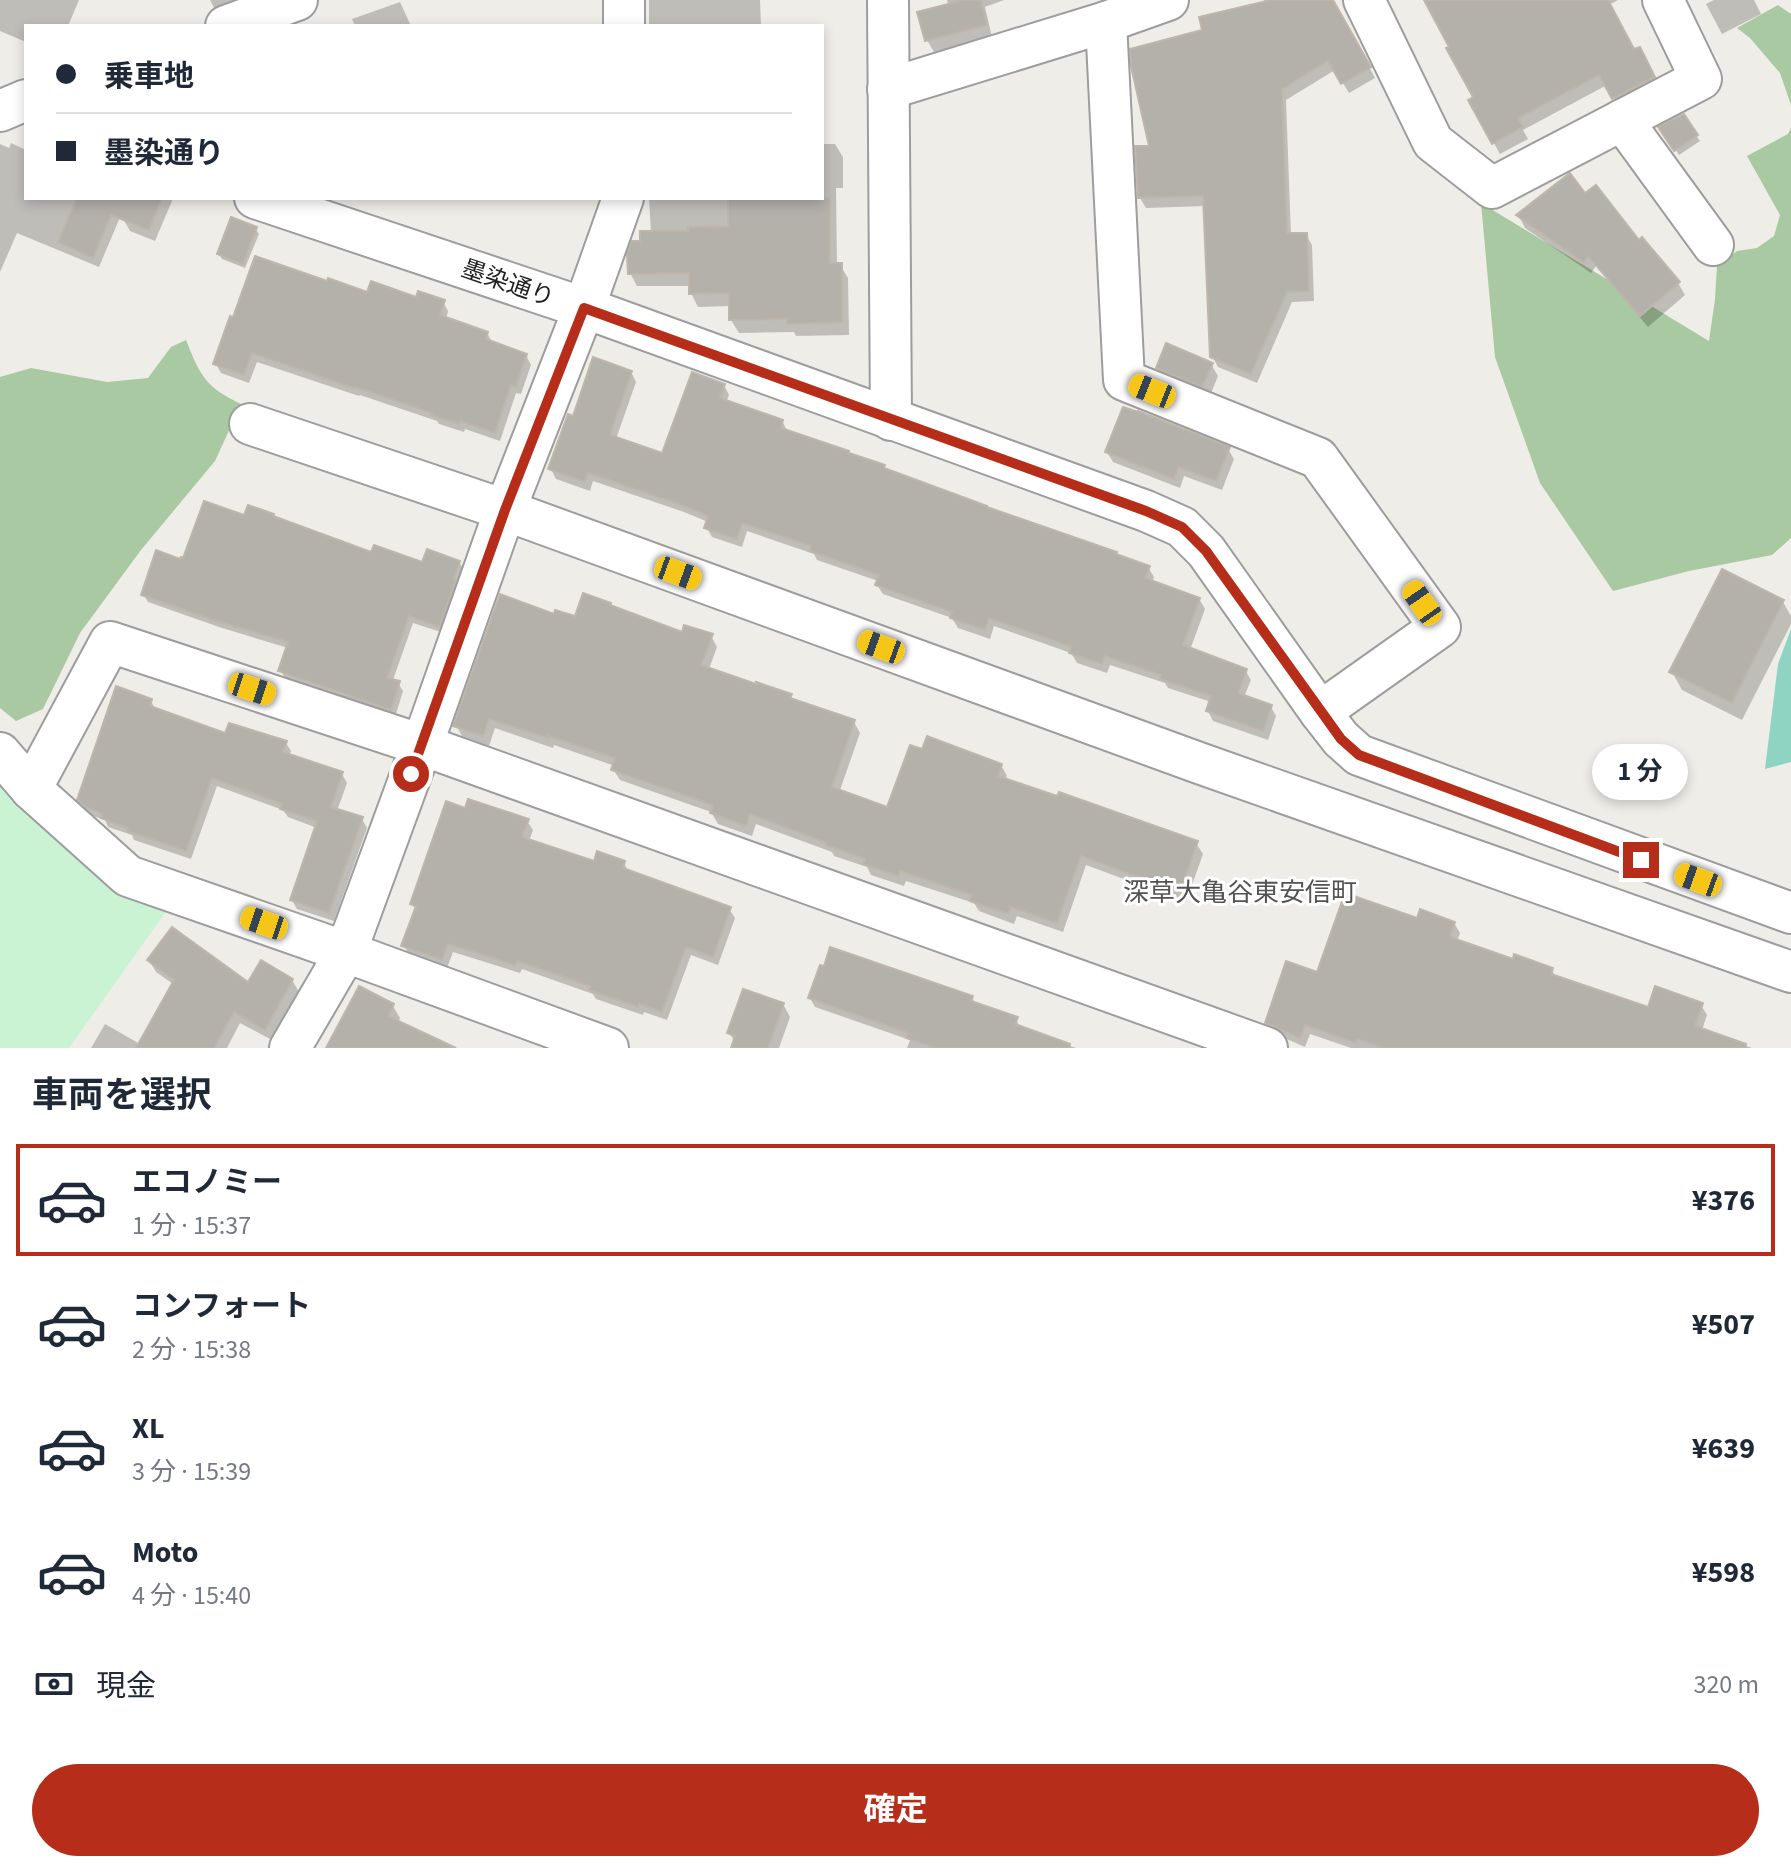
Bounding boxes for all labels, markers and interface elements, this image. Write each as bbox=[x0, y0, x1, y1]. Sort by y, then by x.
text: 乗車地 bbox=[104, 55, 194, 98]
text: 墨染通り bbox=[104, 132, 224, 175]
street label: 墨染通り bbox=[457, 251, 559, 316]
car bbox=[1125, 371, 1179, 411]
car bbox=[651, 554, 705, 592]
car bbox=[1398, 576, 1446, 630]
car bbox=[854, 628, 908, 666]
car bbox=[225, 670, 279, 708]
callout: 1 分 bbox=[1593, 744, 1689, 800]
text: 1 分 bbox=[1618, 753, 1662, 790]
route start bbox=[393, 756, 429, 792]
route end bbox=[1623, 842, 1659, 878]
car bbox=[1671, 861, 1725, 899]
district label: 深草大亀谷東安信町 bbox=[1123, 874, 1357, 911]
car bbox=[237, 904, 291, 942]
text: 車両を選択 bbox=[32, 1070, 212, 1121]
text: エコノミー bbox=[132, 1161, 282, 1204]
icon: car bbox=[36, 1164, 108, 1236]
text: ¥376 bbox=[1692, 1179, 1755, 1222]
text: 1 分 · 15:37 bbox=[132, 1207, 251, 1244]
text: コンフォート bbox=[132, 1285, 311, 1328]
icon: car bbox=[36, 1288, 108, 1360]
text: ¥507 bbox=[1692, 1303, 1755, 1346]
text: 2 分 · 15:38 bbox=[132, 1331, 251, 1368]
text: XL bbox=[132, 1407, 165, 1450]
icon: car bbox=[36, 1412, 108, 1484]
text: ¥639 bbox=[1692, 1427, 1755, 1470]
text: 3 分 · 15:39 bbox=[132, 1453, 251, 1490]
text: Moto bbox=[132, 1531, 198, 1574]
icon: car bbox=[36, 1536, 108, 1608]
text: ¥598 bbox=[1692, 1551, 1755, 1594]
text: 4 分 · 15:40 bbox=[132, 1577, 251, 1614]
icon: cash bbox=[32, 1662, 76, 1706]
text: 現金 bbox=[96, 1665, 156, 1708]
text: 320 m bbox=[1693, 1666, 1759, 1703]
button: 確定 bbox=[32, 1764, 1759, 1856]

